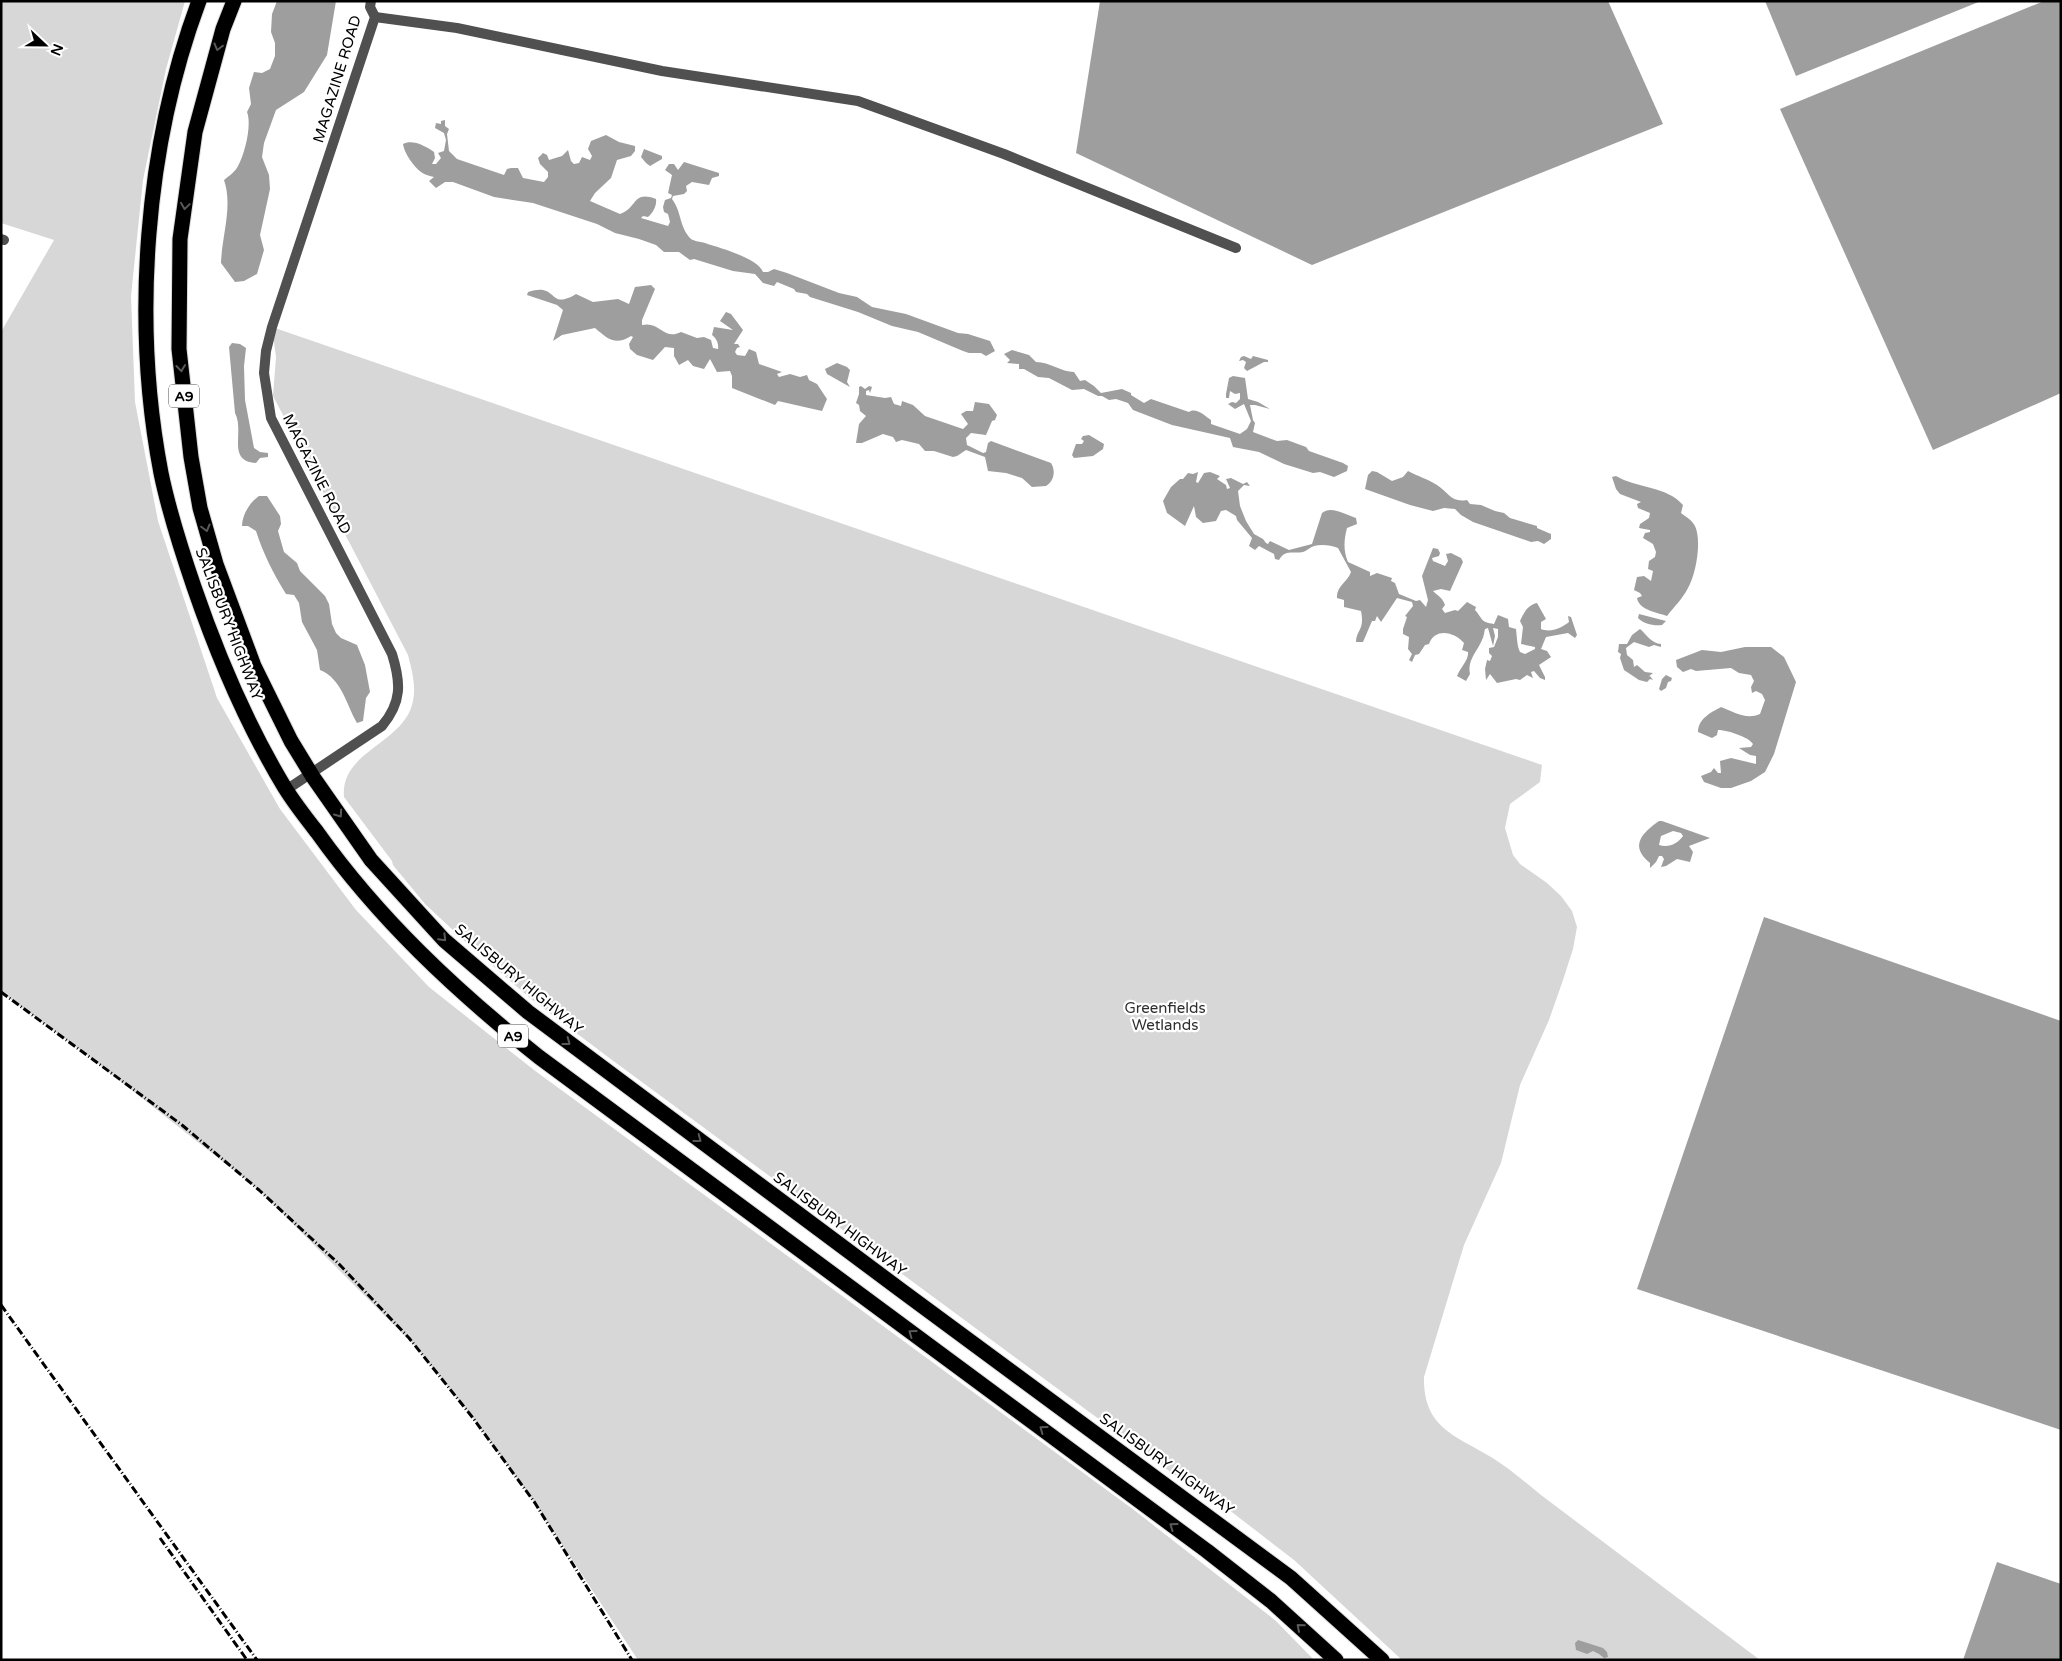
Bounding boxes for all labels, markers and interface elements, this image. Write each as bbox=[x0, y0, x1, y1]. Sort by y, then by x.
street label: MAGAZINE ROAD bbox=[309, 13, 365, 145]
north arrow bbox=[20, 20, 70, 70]
text: N bbox=[47, 41, 67, 58]
one-way arrow bbox=[214, 43, 224, 51]
one-way arrow bbox=[180, 202, 191, 210]
one-way arrow bbox=[175, 365, 186, 373]
road number: A9 bbox=[169, 384, 199, 408]
street label: MAGAZINE ROAD bbox=[279, 411, 355, 537]
one-way arrow bbox=[200, 524, 211, 533]
street label: SALISBURY HIGHWAY bbox=[192, 545, 267, 703]
one-way arrow bbox=[333, 808, 342, 817]
street label: SALISBURY HIGHWAY bbox=[451, 920, 587, 1038]
one-way arrow bbox=[437, 932, 446, 941]
park label: Greenfields Wetlands bbox=[1124, 999, 1206, 1034]
road number: A9 bbox=[498, 1024, 528, 1048]
one-way arrow bbox=[561, 1036, 571, 1045]
one-way arrow bbox=[692, 1133, 702, 1142]
street label: SALISBURY HIGHWAY bbox=[770, 1168, 910, 1280]
one-way arrow bbox=[909, 1330, 918, 1338]
street label: SALISBURY HIGHWAY bbox=[1096, 1409, 1238, 1519]
one-way arrow bbox=[1039, 1426, 1049, 1435]
one-way arrow bbox=[1169, 1523, 1179, 1532]
one-way arrow bbox=[1297, 1624, 1306, 1633]

